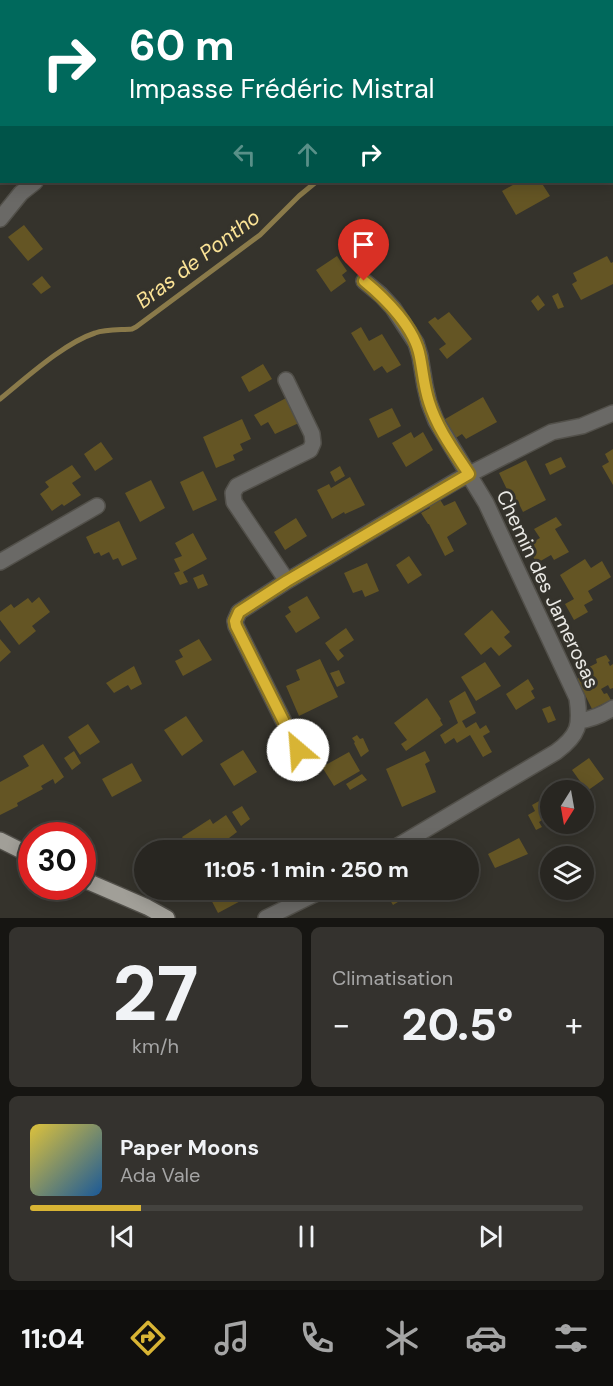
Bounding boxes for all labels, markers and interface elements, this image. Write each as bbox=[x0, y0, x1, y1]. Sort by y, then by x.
text: 60 m bbox=[129, 18, 235, 73]
icon: right bbox=[30, 24, 108, 102]
text: Impasse Frédéric Mistral bbox=[129, 71, 435, 106]
icon: left bbox=[228, 138, 261, 171]
icon: ahead bbox=[291, 138, 324, 171]
icon: right bbox=[354, 138, 387, 171]
water label: Bras de Pontho bbox=[130, 203, 266, 315]
pin bbox=[338, 219, 389, 281]
icon: arrive bbox=[347, 228, 380, 261]
street label: Chemin des Jamerosas bbox=[491, 486, 605, 692]
position arrow bbox=[266, 718, 330, 782]
north arrow bbox=[540, 780, 594, 834]
map controls bbox=[540, 780, 594, 900]
speed limit sign: 30 bbox=[18, 822, 96, 900]
button: layers bbox=[540, 846, 594, 900]
text: 11:05 · 1 min · 250 m bbox=[204, 855, 409, 884]
text: 27 bbox=[112, 943, 199, 1044]
text: Climatisation bbox=[332, 965, 453, 991]
text: 20.5° bbox=[402, 995, 513, 1054]
text: − bbox=[332, 1003, 350, 1046]
text: + bbox=[565, 1003, 583, 1046]
text: km/h bbox=[132, 1033, 179, 1059]
text: Paper Moons bbox=[120, 1133, 259, 1162]
text: Ada Vale bbox=[120, 1162, 200, 1188]
icon: previous bbox=[106, 1220, 139, 1253]
icon: pause bbox=[290, 1220, 323, 1253]
icon: next bbox=[474, 1220, 507, 1253]
icon: directions bbox=[127, 1317, 169, 1359]
icon: music bbox=[211, 1317, 253, 1359]
icon: phone bbox=[296, 1317, 338, 1359]
icon: climate bbox=[381, 1317, 423, 1359]
icon: car bbox=[465, 1317, 507, 1359]
icon: filters bbox=[550, 1317, 592, 1359]
text: 11:04 bbox=[21, 1321, 84, 1356]

